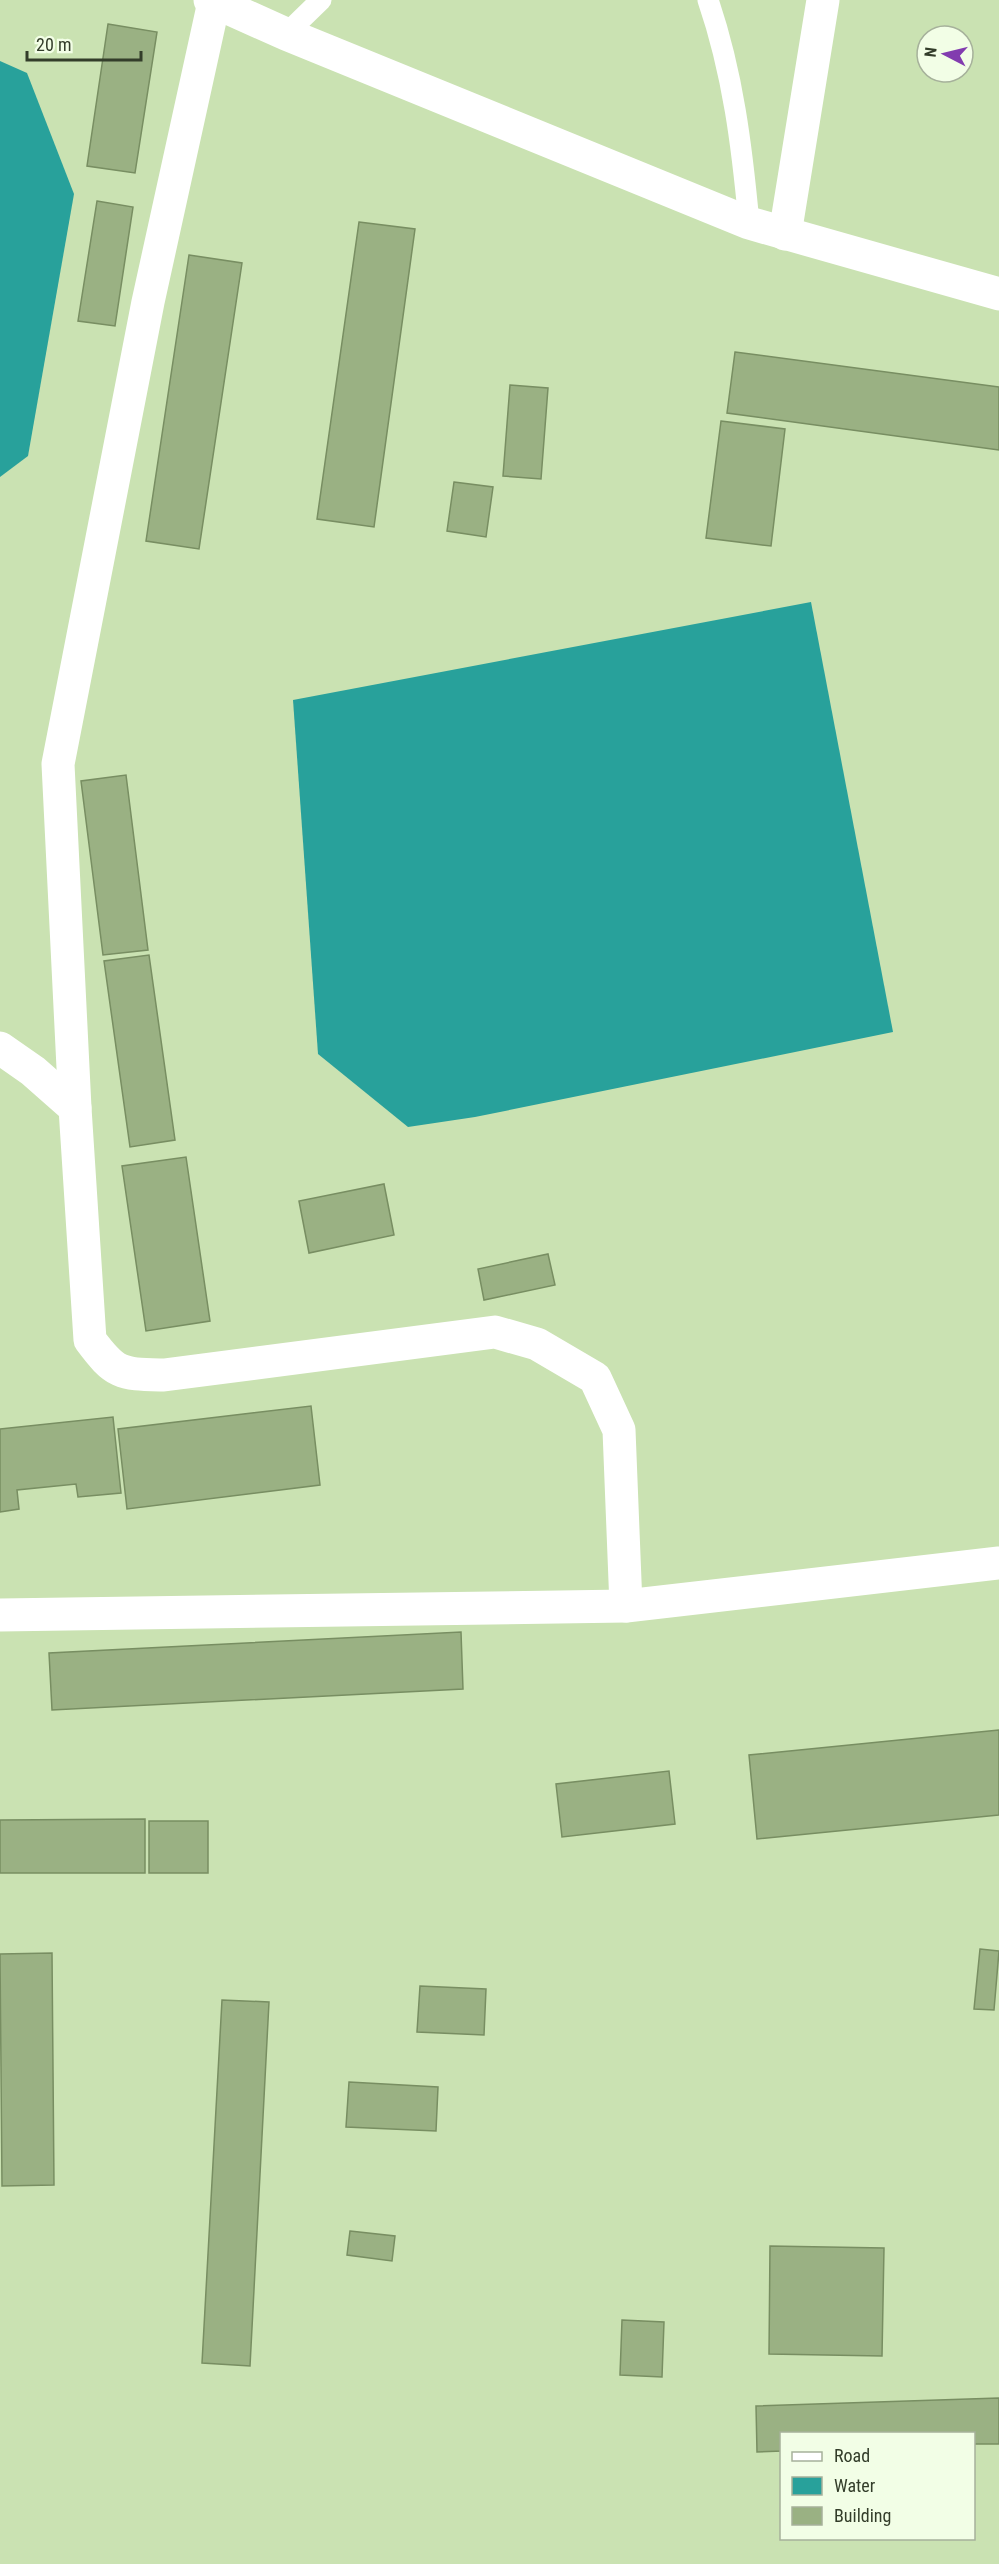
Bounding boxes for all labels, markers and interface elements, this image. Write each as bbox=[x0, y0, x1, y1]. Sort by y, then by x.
scale bar bbox=[27, 24, 141, 62]
north arrow bbox=[915, 24, 975, 84]
text: 20 m bbox=[36, 34, 71, 55]
text: N bbox=[921, 46, 941, 58]
legend bbox=[780, 2432, 975, 2540]
text: Road bbox=[834, 2445, 870, 2466]
text: Water bbox=[834, 2475, 876, 2496]
text: Building bbox=[834, 2505, 891, 2526]

